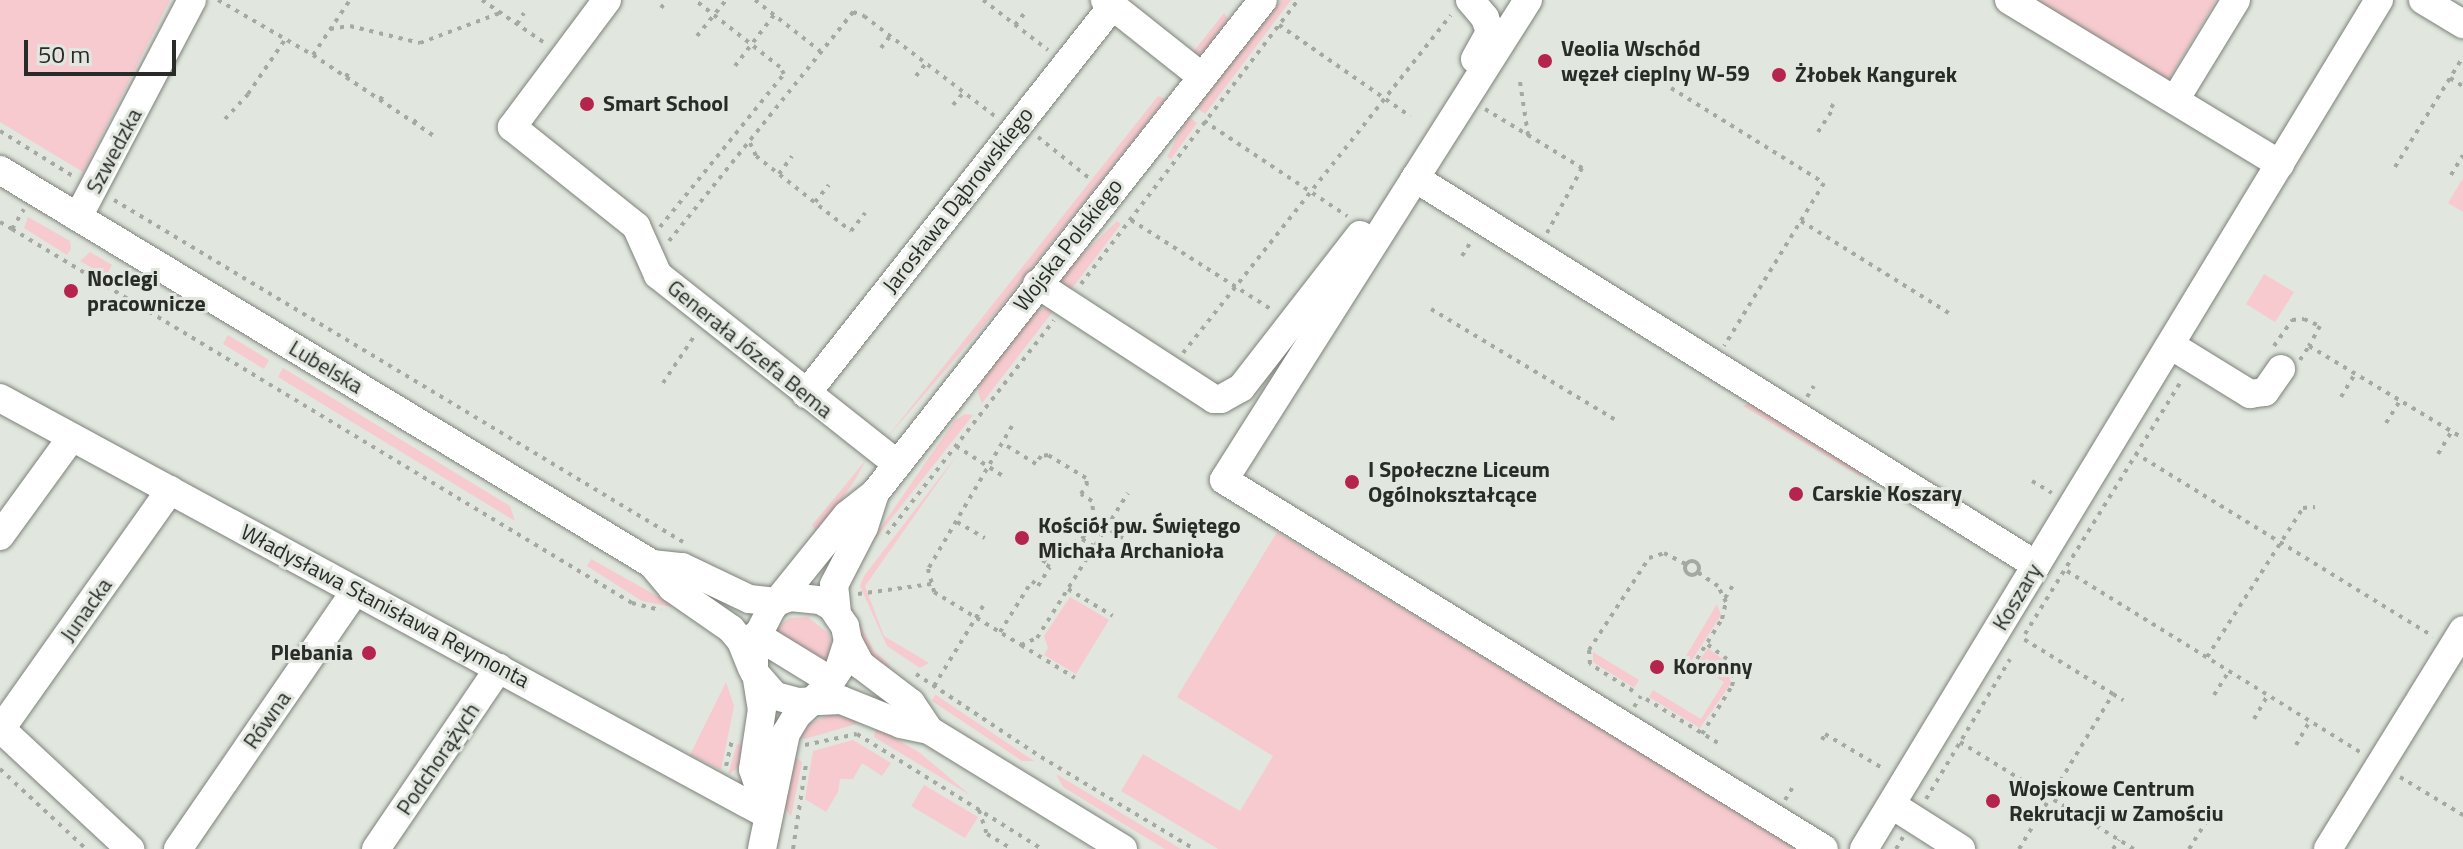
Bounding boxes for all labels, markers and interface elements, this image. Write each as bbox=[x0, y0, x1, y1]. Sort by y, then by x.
scale bar bbox=[28, 24, 180, 74]
place label: Veolia Wschód węzeł cieplny W-59 bbox=[1561, 35, 1750, 86]
text: 50 m bbox=[38, 36, 90, 72]
marker: Veolia Wschód węzeł cieplny W-59 bbox=[1536, 52, 1554, 70]
place label: Żłobek Kangurek bbox=[1795, 62, 1957, 88]
marker: Żłobek Kangurek bbox=[1770, 66, 1788, 84]
place label: Smart School bbox=[603, 91, 729, 117]
marker: Smart School bbox=[578, 95, 596, 113]
street label: Jarosława Dąbrowskiego bbox=[877, 102, 1039, 298]
street label: Szwedzka bbox=[81, 104, 147, 198]
street label: Wojska Polskiego bbox=[1008, 173, 1128, 317]
place label: Noclegi pracownicze bbox=[87, 265, 206, 316]
street label: Generała Józefa Bema bbox=[662, 274, 838, 424]
marker: Noclegi pracownicze bbox=[62, 282, 80, 300]
street label: Lubelska bbox=[284, 335, 368, 399]
place label: I Społeczne Liceum Ogólnokształcące bbox=[1368, 456, 1550, 508]
marker: I Społeczne Liceum Ogólnokształcące bbox=[1343, 473, 1361, 491]
place label: Carskie Koszary bbox=[1812, 481, 1962, 507]
marker: Carskie Koszary bbox=[1787, 485, 1805, 503]
place label: Kościół pw. Świętego Michała Archanioła bbox=[1038, 512, 1241, 564]
street label: Władysława Stanisława Reymonta bbox=[236, 518, 534, 694]
marker: Kościół pw. Świętego Michała Archanioła bbox=[1013, 529, 1031, 547]
street label: Koszary bbox=[1987, 559, 2047, 635]
street label: Junacka bbox=[55, 573, 117, 647]
place label: Plebania bbox=[271, 640, 353, 666]
marker: Plebania bbox=[360, 644, 378, 662]
place label: Koronny bbox=[1673, 654, 1752, 680]
marker: Koronny bbox=[1648, 658, 1666, 676]
street label: Równa bbox=[238, 686, 296, 754]
street label: Podchorążych bbox=[391, 698, 485, 820]
place label: Wojskowe Centrum Rekrutacji w Zamościu bbox=[2009, 775, 2224, 826]
marker: Wojskowe Centrum Rekrutacji w Zamościu bbox=[1984, 792, 2002, 810]

